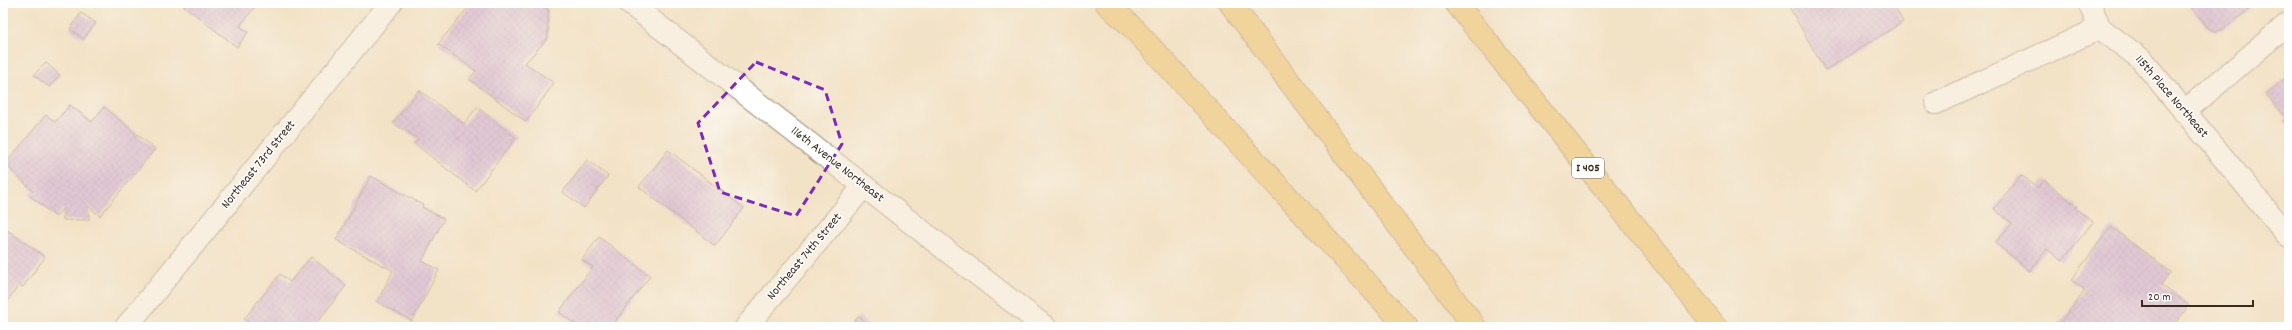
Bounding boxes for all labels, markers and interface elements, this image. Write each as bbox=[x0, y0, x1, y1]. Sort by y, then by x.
street label: 115th Place Northeast bbox=[2130, 51, 2213, 143]
street label: Northeast 73rd Street bbox=[217, 116, 301, 213]
street label: 116th Avenue Northeast bbox=[786, 122, 888, 208]
road number: I 405 bbox=[1572, 158, 1604, 178]
street label: Northeast 74th Street bbox=[763, 209, 847, 305]
scale bar bbox=[2142, 282, 2253, 308]
text: 20 m bbox=[2148, 289, 2171, 306]

